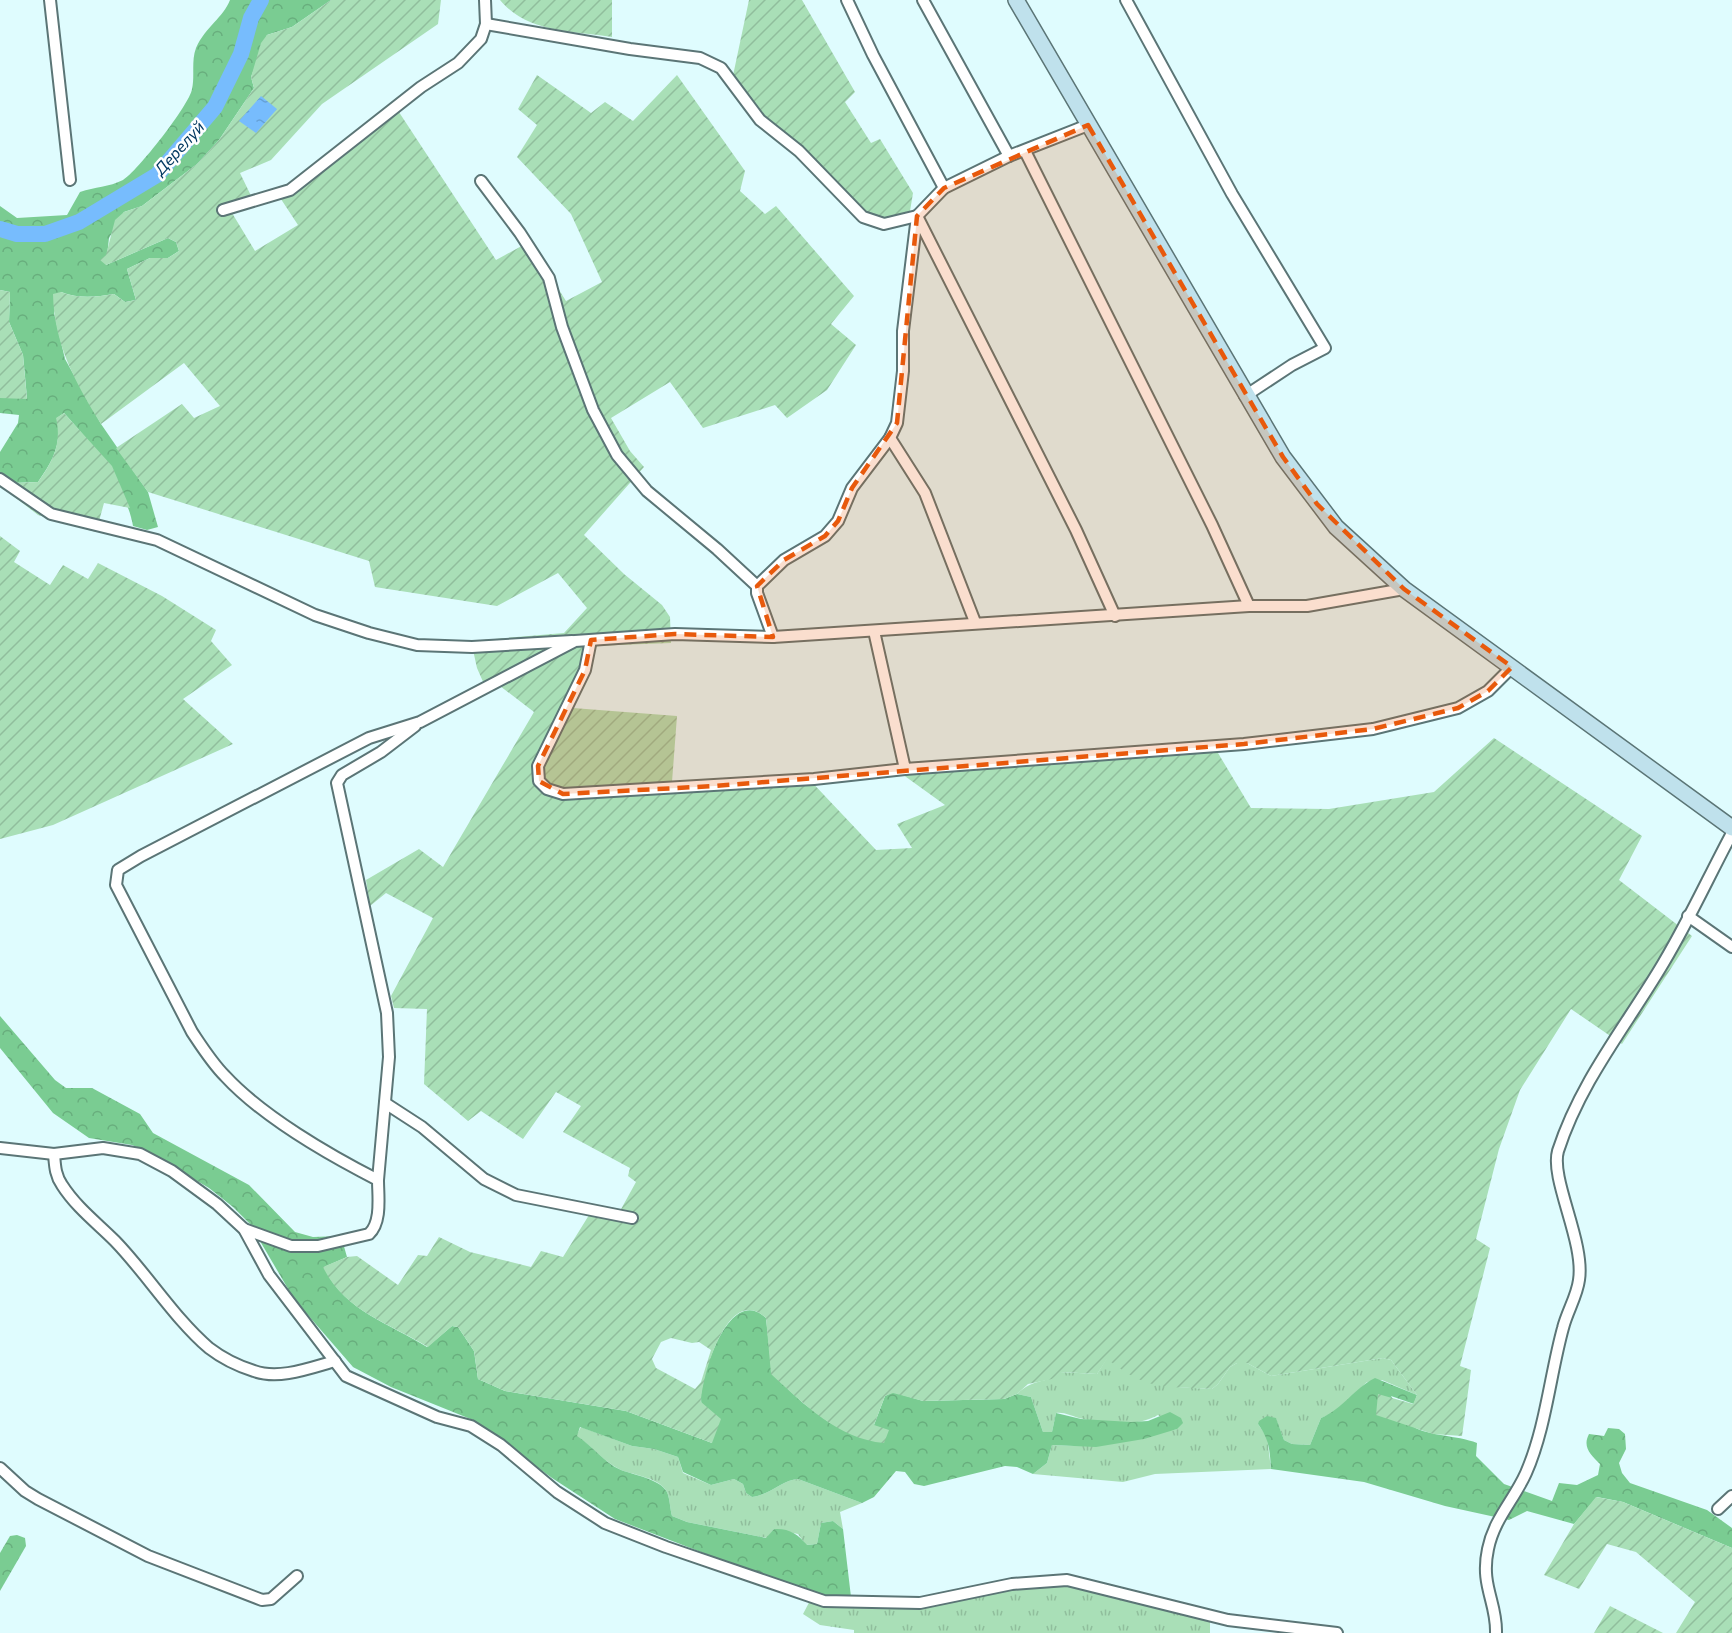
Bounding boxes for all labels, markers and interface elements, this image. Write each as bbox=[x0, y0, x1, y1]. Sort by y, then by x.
water label: Дерелуй bbox=[148, 117, 208, 180]

